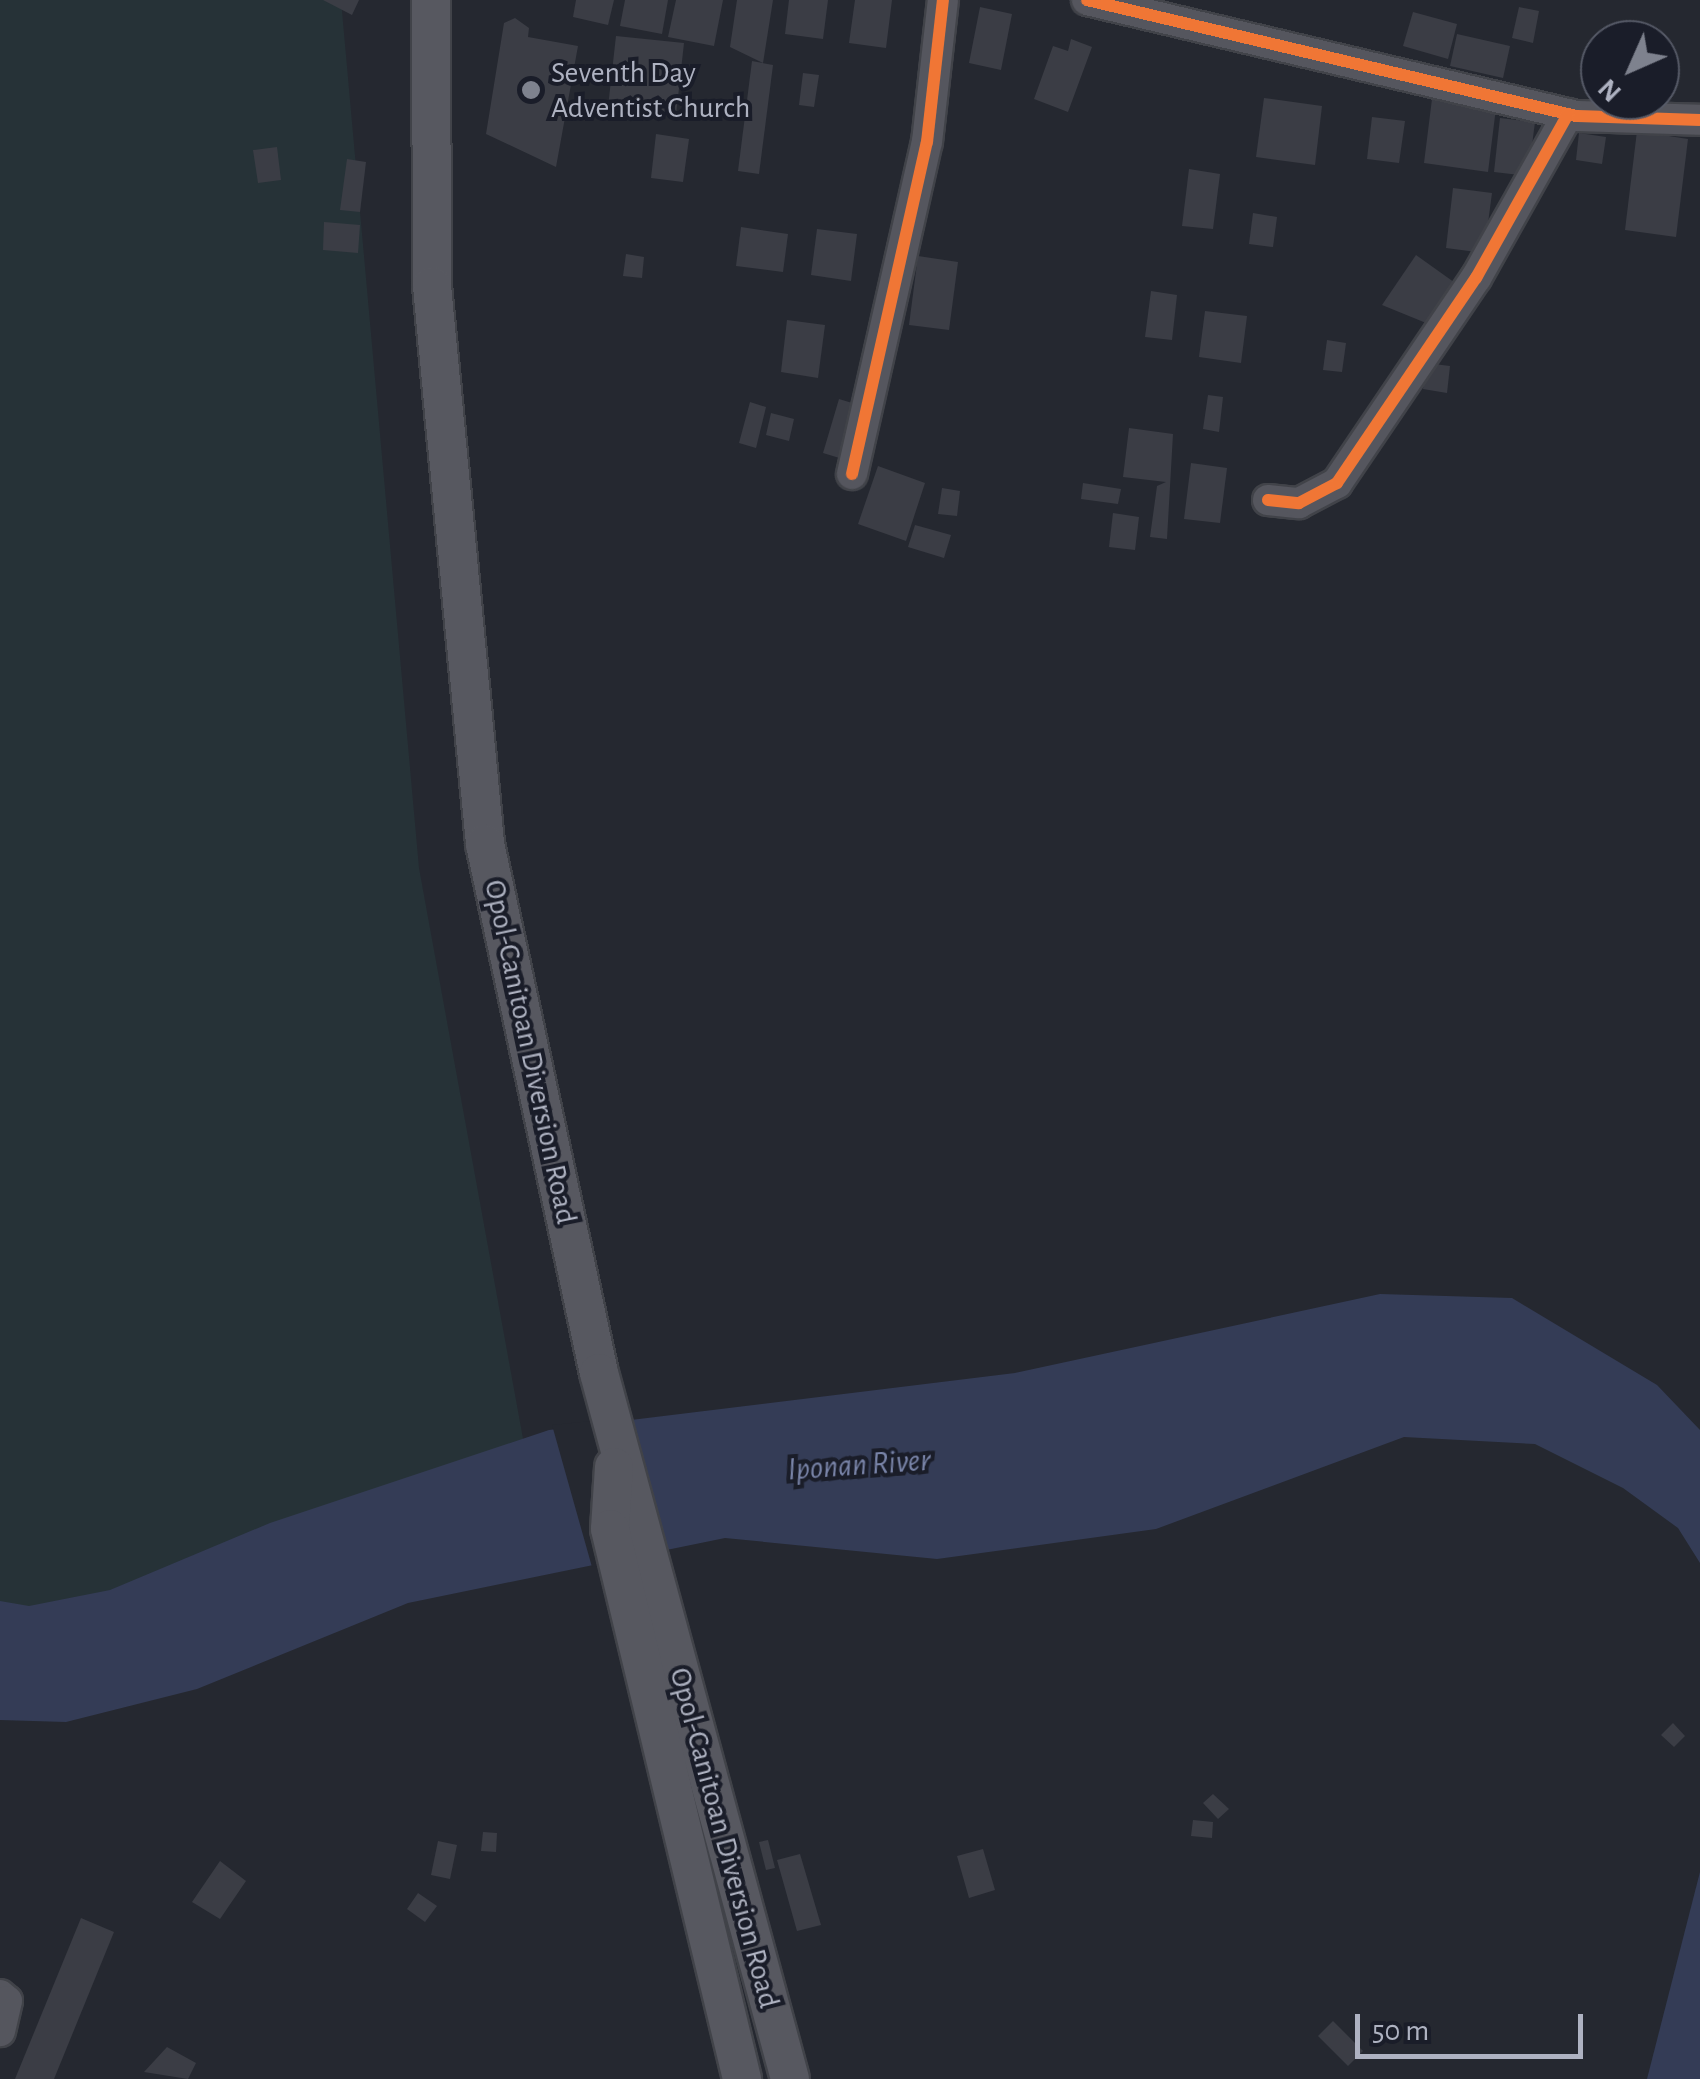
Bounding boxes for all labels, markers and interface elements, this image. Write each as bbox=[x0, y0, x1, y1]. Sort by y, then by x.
north arrow bbox=[1580, 20, 1680, 120]
place label: Seventh Day Adventist Church bbox=[551, 55, 750, 126]
text: N bbox=[1593, 73, 1627, 107]
marker: Seventh Day Adventist Church bbox=[520, 79, 542, 101]
street label: Opol-Canitoan Diversion Road bbox=[476, 877, 584, 1227]
water label: Iponan River bbox=[786, 1441, 932, 1489]
street label: Opol-Canitoan Diversion Road bbox=[661, 1664, 787, 2012]
scale bar bbox=[1360, 1994, 1588, 2056]
text: 50 m bbox=[1372, 2016, 1429, 2046]

